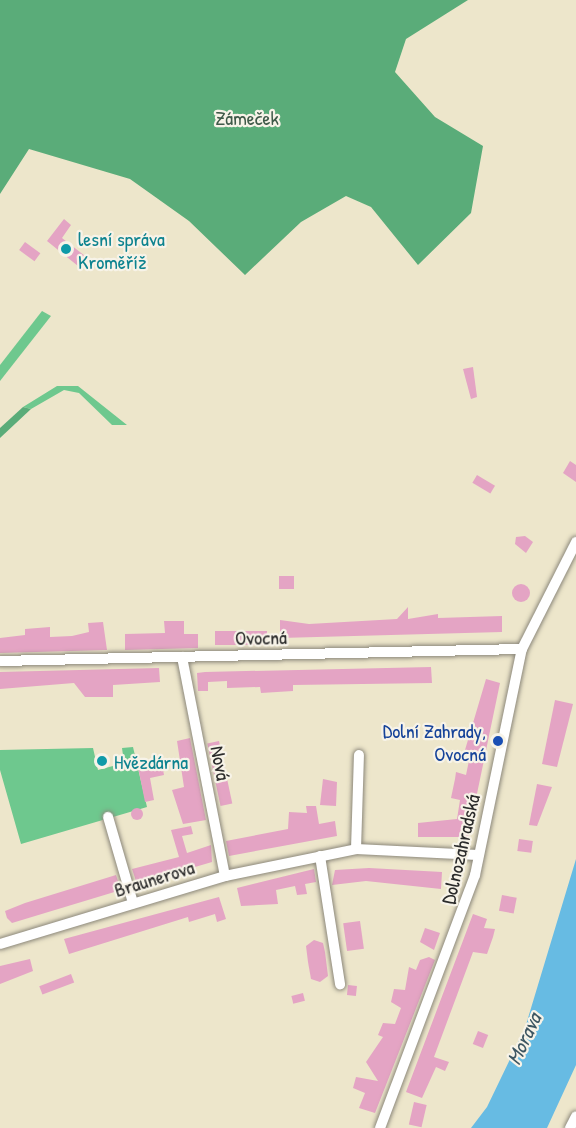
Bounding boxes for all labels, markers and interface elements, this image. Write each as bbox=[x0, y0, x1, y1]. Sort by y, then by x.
park label: Zámeček bbox=[215, 105, 279, 129]
place label: lesní správa Kroměříž bbox=[78, 226, 165, 273]
marker: lesní správa Kroměříž bbox=[59, 242, 73, 256]
street label: Ovocná bbox=[235, 625, 287, 649]
place label: Dolní Zahrady, Ovocná bbox=[383, 718, 486, 765]
marker: Dolní Zahrady, Ovocná bbox=[491, 734, 505, 748]
street label: Nová bbox=[206, 744, 236, 782]
place label: Hvězdárna bbox=[114, 749, 188, 773]
marker: Hvězdárna bbox=[95, 754, 109, 768]
street label: Dolnozahradská bbox=[436, 792, 484, 906]
street label: Braunerova bbox=[111, 854, 197, 902]
water label: Morava bbox=[501, 1009, 547, 1069]

